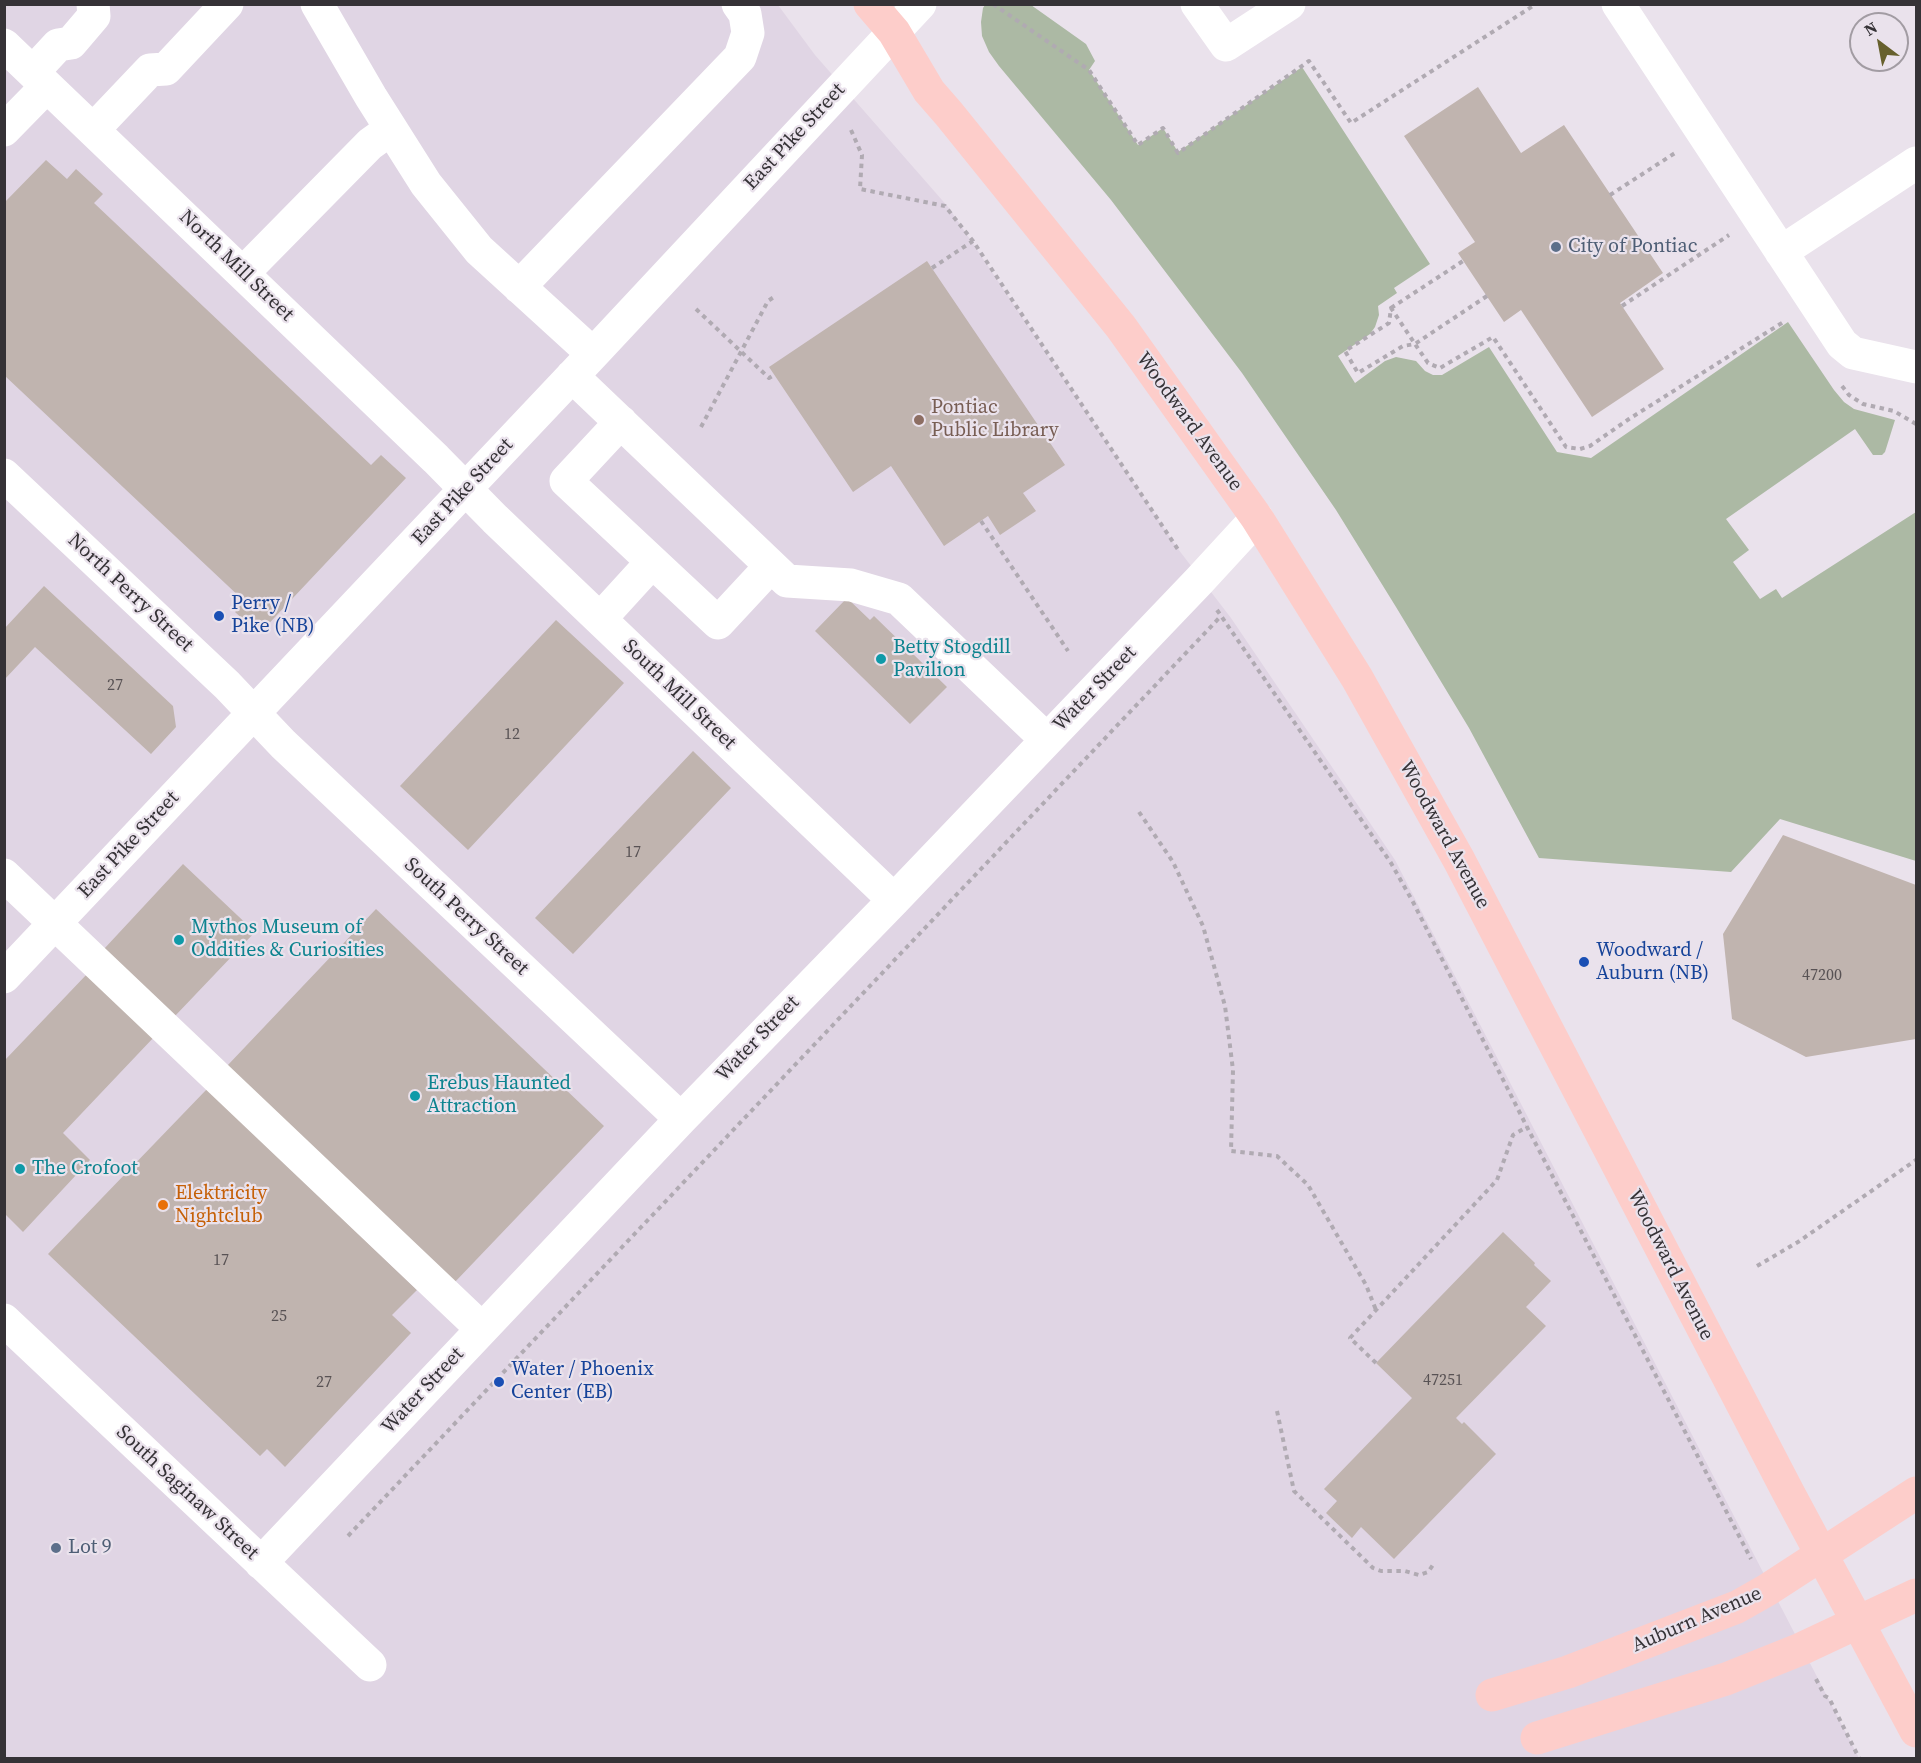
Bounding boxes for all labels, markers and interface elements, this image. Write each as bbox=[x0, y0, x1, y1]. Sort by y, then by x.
north arrow bbox=[1849, 12, 1909, 72]
text: N bbox=[1860, 16, 1881, 41]
street label: East Pike Street bbox=[739, 79, 851, 195]
street label: North Mill Street bbox=[174, 205, 298, 327]
place label: City of Pontiac bbox=[1568, 235, 1697, 259]
marker: City of Pontiac bbox=[1549, 240, 1563, 254]
street label: Woodward Avenue bbox=[1131, 348, 1247, 496]
place label: Pontiac Public Library bbox=[931, 396, 1059, 443]
marker: Pontiac Public Library bbox=[912, 413, 926, 427]
street label: East Pike Street bbox=[407, 434, 519, 550]
street label: North Perry Street bbox=[62, 529, 198, 657]
place label: Perry / Pike (NB) bbox=[231, 592, 315, 639]
marker: Perry / Pike (NB) bbox=[212, 609, 226, 623]
street label: South Mill Street bbox=[617, 635, 741, 755]
place label: Betty Stogdill Pavilion bbox=[893, 636, 1011, 683]
street label: Water Street bbox=[1048, 641, 1142, 737]
marker: Betty Stogdill Pavilion bbox=[874, 652, 888, 666]
house number: 27 bbox=[107, 676, 123, 696]
house number: 12 bbox=[504, 725, 520, 745]
street label: Woodward Avenue bbox=[1393, 757, 1495, 913]
street label: East Pike Street bbox=[73, 787, 185, 903]
house number: 17 bbox=[625, 843, 641, 863]
street label: South Perry Street bbox=[399, 853, 533, 981]
place label: Mythos Museum of Oddities & Curiosities bbox=[191, 916, 384, 963]
marker: Mythos Museum of Oddities & Curiosities bbox=[172, 933, 186, 947]
place label: Woodward / Auburn (NB) bbox=[1596, 939, 1709, 986]
marker: Woodward / Auburn (NB) bbox=[1577, 955, 1591, 969]
house number: 47200 bbox=[1802, 966, 1842, 986]
street label: Water Street bbox=[711, 991, 805, 1087]
place label: Erebus Haunted Attraction bbox=[427, 1072, 571, 1119]
marker: Erebus Haunted Attraction bbox=[408, 1089, 422, 1103]
place label: The Crofoot bbox=[32, 1157, 138, 1181]
marker: The Crofoot bbox=[13, 1162, 27, 1176]
place label: Elektricity Nightclub bbox=[175, 1182, 267, 1229]
street label: Woodward Avenue bbox=[1622, 1186, 1718, 1344]
marker: Elektricity Nightclub bbox=[156, 1198, 170, 1212]
house number: 17 bbox=[213, 1251, 229, 1271]
house number: 25 bbox=[271, 1307, 287, 1327]
street label: Water Street bbox=[377, 1343, 469, 1439]
place label: Water / Phoenix Center (EB) bbox=[511, 1358, 654, 1405]
house number: 47251 bbox=[1423, 1371, 1463, 1391]
house number: 27 bbox=[316, 1373, 332, 1393]
marker: Water / Phoenix Center (EB) bbox=[492, 1375, 506, 1389]
street label: South Saginaw Street bbox=[111, 1421, 263, 1565]
place label: Lot 9 bbox=[68, 1536, 112, 1560]
marker: Lot 9 bbox=[49, 1541, 63, 1555]
street label: Auburn Avenue bbox=[1629, 1582, 1765, 1658]

